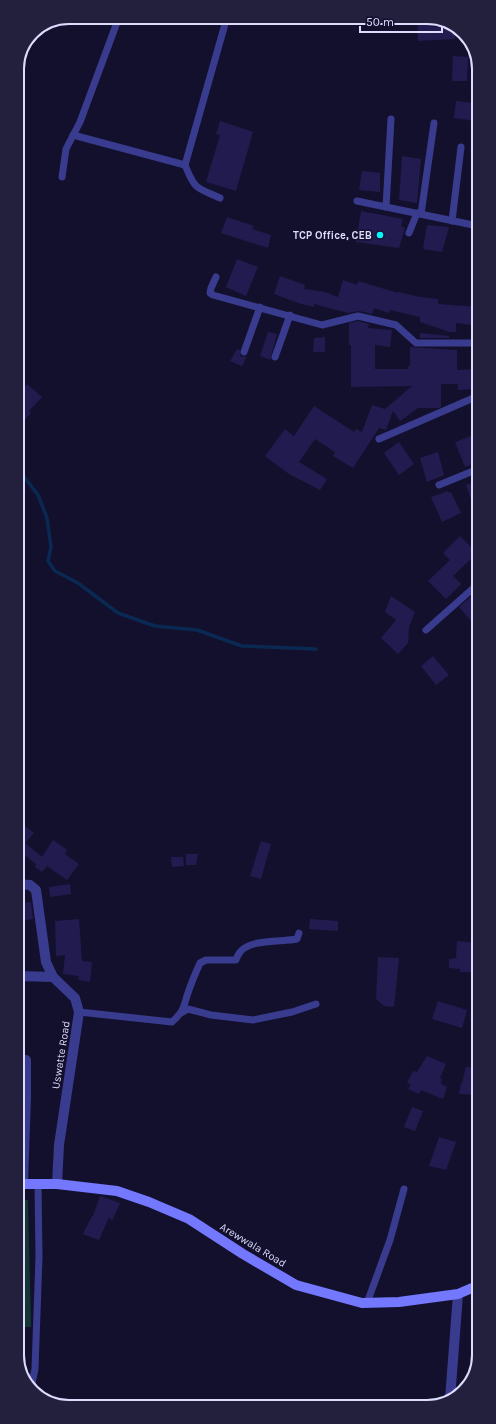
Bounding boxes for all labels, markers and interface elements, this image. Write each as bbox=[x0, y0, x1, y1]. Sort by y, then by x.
scale bar bbox=[360, 8, 442, 34]
text: 50 m bbox=[366, 15, 394, 29]
place label: TCP Office, CEB bbox=[293, 229, 372, 242]
marker: TCP Office, CEB bbox=[375, 230, 385, 240]
street label: Uswatte Road bbox=[49, 1020, 73, 1090]
street label: Arewwala Road bbox=[218, 1220, 288, 1270]

